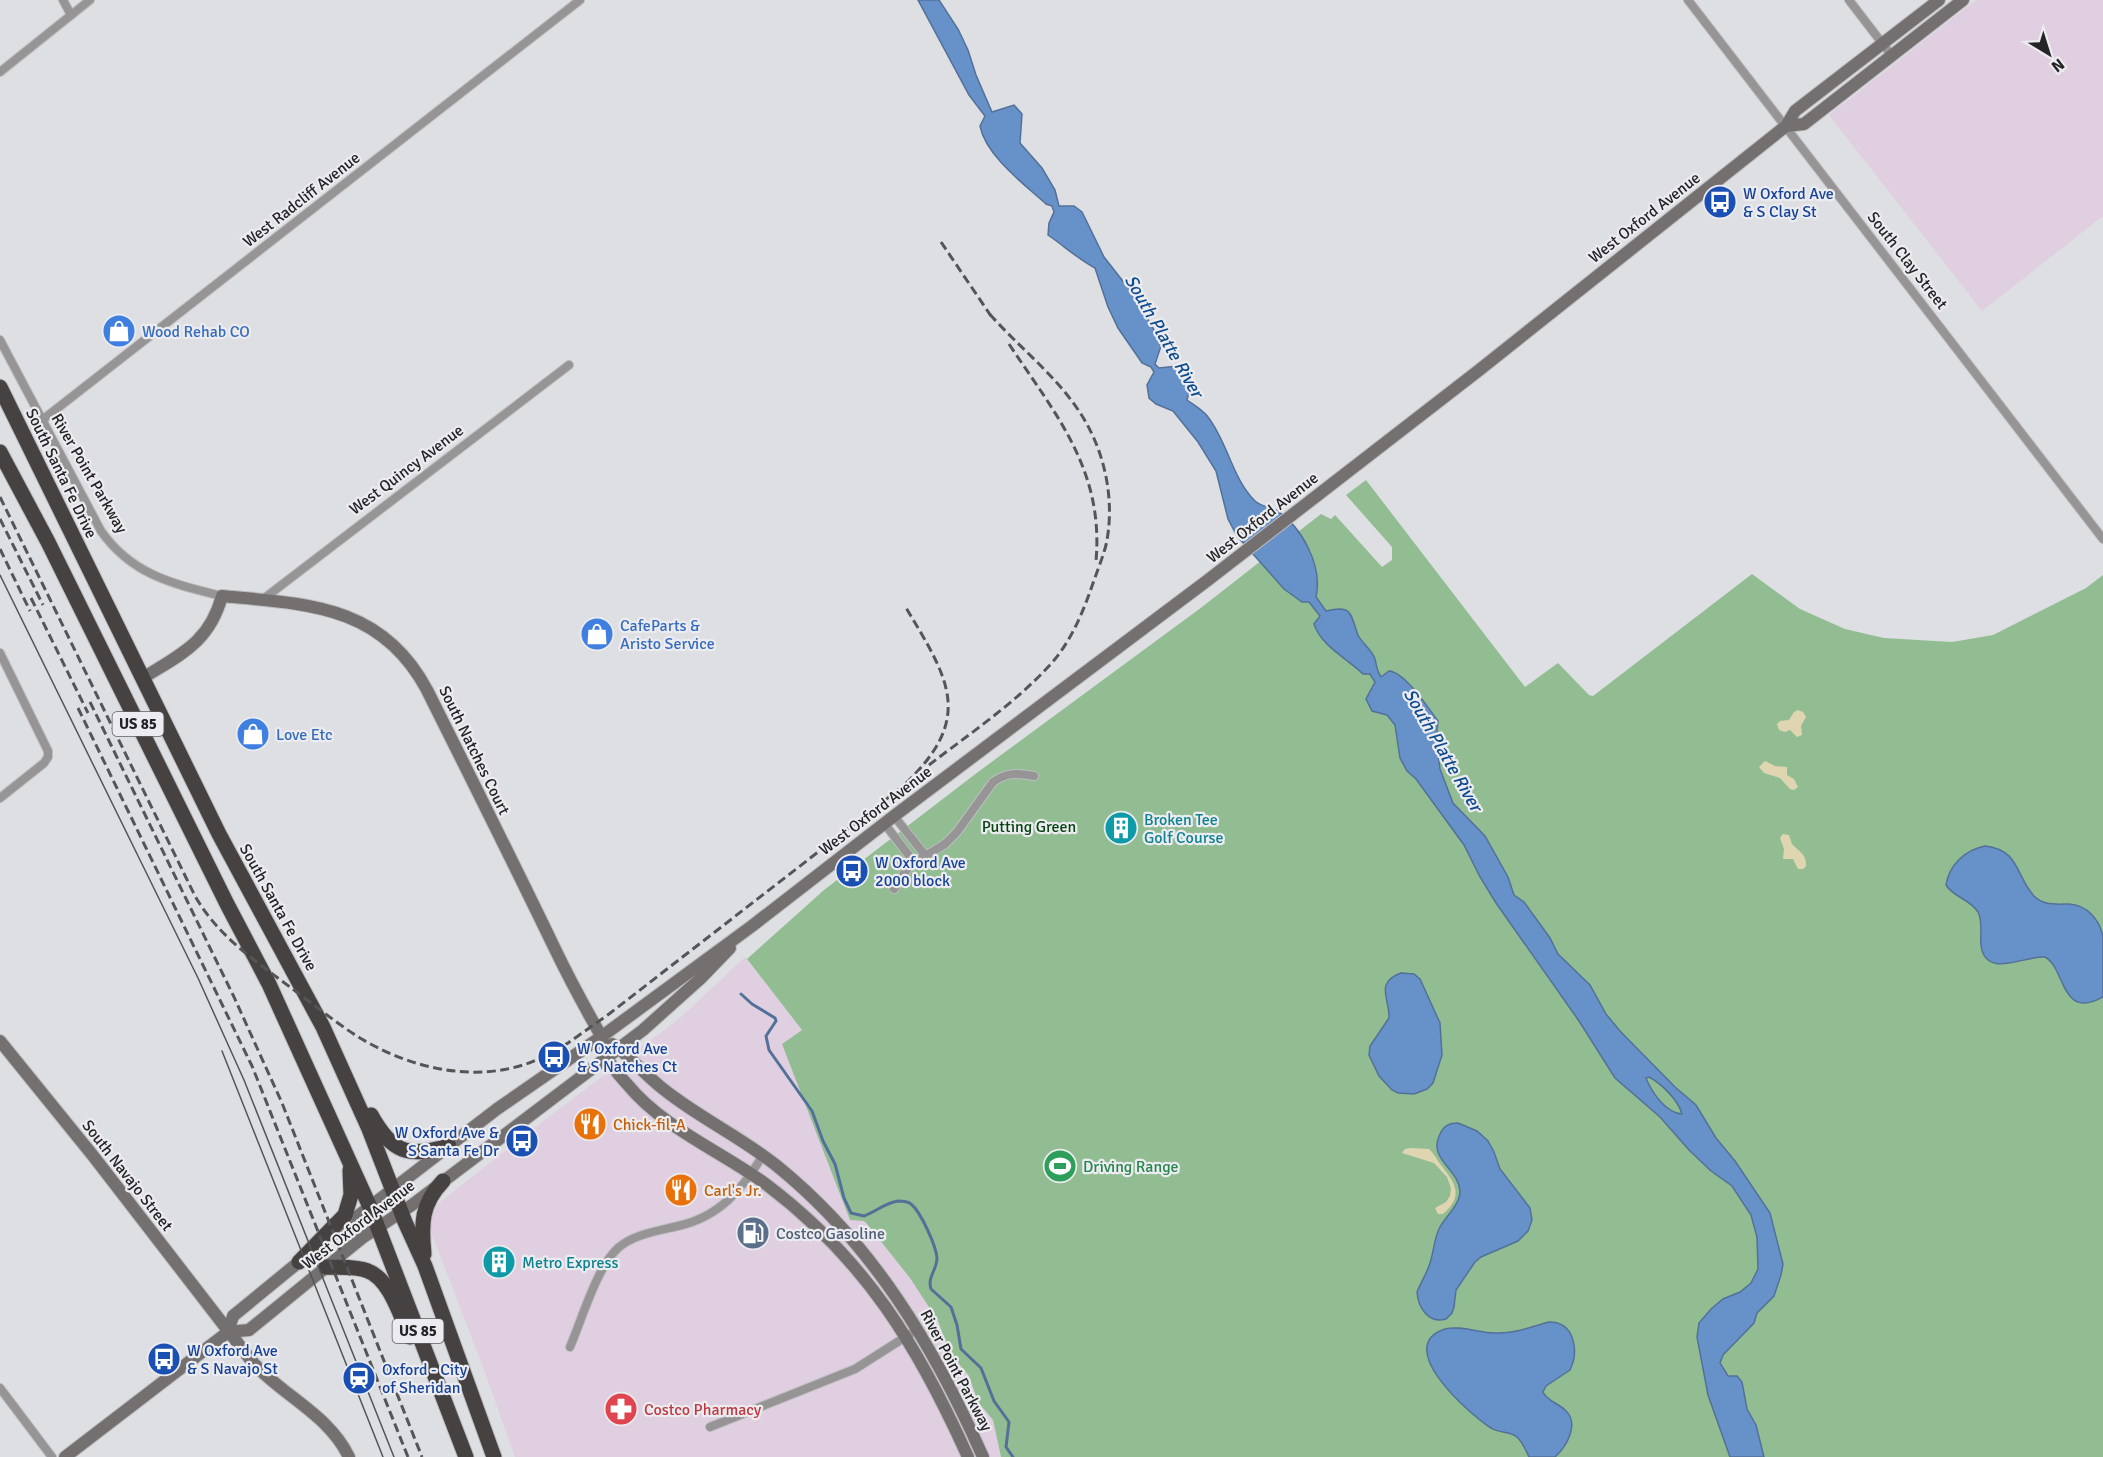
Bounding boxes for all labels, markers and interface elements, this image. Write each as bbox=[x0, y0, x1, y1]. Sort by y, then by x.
north arrow bbox=[2019, 24, 2079, 84]
text: N bbox=[2047, 54, 2068, 76]
street label: West Radcliff Avenue bbox=[239, 148, 364, 252]
street label: West Oxford Avenue bbox=[1585, 168, 1704, 268]
bus stop icon: W Oxford Ave & S Clay St bbox=[1702, 184, 1738, 220]
place label: W Oxford Ave & S Clay St bbox=[1743, 184, 1834, 222]
street label: South Clay Street bbox=[1863, 208, 1952, 314]
water label: South Platte River bbox=[1120, 271, 1209, 403]
shop icon: Wood Rehab CO bbox=[101, 313, 137, 349]
place label: Wood Rehab CO bbox=[142, 322, 250, 342]
street label: South Santa Fe Drive bbox=[21, 405, 101, 542]
street label: River Point Parkway bbox=[47, 410, 132, 537]
street label: West Quincy Avenue bbox=[346, 420, 468, 519]
street label: West Oxford Avenue bbox=[1203, 468, 1322, 568]
shop icon: CafeParts & Aristo Service bbox=[579, 616, 615, 652]
place label: CafeParts & Aristo Service bbox=[620, 616, 715, 654]
street label: South Natches Court bbox=[434, 683, 514, 819]
water label: South Platte River bbox=[1399, 685, 1488, 817]
road number: US 85 bbox=[112, 712, 164, 736]
shop icon: Love Etc bbox=[235, 716, 271, 752]
place label: Love Etc bbox=[276, 725, 333, 745]
street label: West Oxford Avenue bbox=[815, 762, 936, 860]
building icon: Broken Tee Golf Course bbox=[1103, 810, 1139, 846]
place label: Broken Tee Golf Course bbox=[1144, 810, 1224, 848]
park label: Putting Green bbox=[982, 817, 1076, 837]
street label: South Santa Fe Drive bbox=[235, 841, 321, 974]
bus stop icon: W Oxford Ave 2000 block bbox=[834, 853, 870, 889]
place label: W Oxford Ave 2000 block bbox=[875, 853, 966, 891]
bus stop icon: W Oxford Ave & S Natches Ct bbox=[536, 1039, 572, 1075]
place label: W Oxford Ave & S Natches Ct bbox=[577, 1039, 678, 1077]
restaurant icon: Chick-fil-A bbox=[572, 1106, 608, 1142]
place label: Chick-fil-A bbox=[613, 1115, 686, 1135]
street label: South Navajo Street bbox=[77, 1116, 177, 1236]
place label: W Oxford Ave & S Santa Fe Dr bbox=[395, 1123, 499, 1161]
bus stop icon: W Oxford Ave & S Santa Fe Dr bbox=[504, 1123, 540, 1159]
sports icon: Driving Range bbox=[1042, 1148, 1078, 1184]
place label: Driving Range bbox=[1083, 1157, 1179, 1177]
restaurant icon: Carl's Jr. bbox=[663, 1172, 699, 1208]
street label: West Oxford Avenue bbox=[298, 1176, 419, 1274]
place label: Carl's Jr. bbox=[704, 1181, 762, 1201]
fuel station icon: Costco Gasoline bbox=[735, 1215, 771, 1251]
place label: Costco Gasoline bbox=[776, 1224, 885, 1244]
building icon: Metro Express bbox=[481, 1244, 517, 1280]
place label: Metro Express bbox=[522, 1253, 618, 1273]
street label: River Point Parkway bbox=[916, 1306, 997, 1435]
road number: US 85 bbox=[392, 1319, 444, 1343]
bus stop icon: W Oxford Ave & S Navajo St bbox=[146, 1341, 182, 1377]
place label: W Oxford Ave & S Navajo St bbox=[187, 1341, 278, 1379]
station icon: Oxford - City of Sheridan bbox=[341, 1360, 377, 1396]
place label: Oxford - City of Sheridan bbox=[382, 1360, 468, 1398]
pharmacy icon: Costco Pharmacy bbox=[603, 1391, 639, 1427]
place label: Costco Pharmacy bbox=[644, 1400, 762, 1420]

